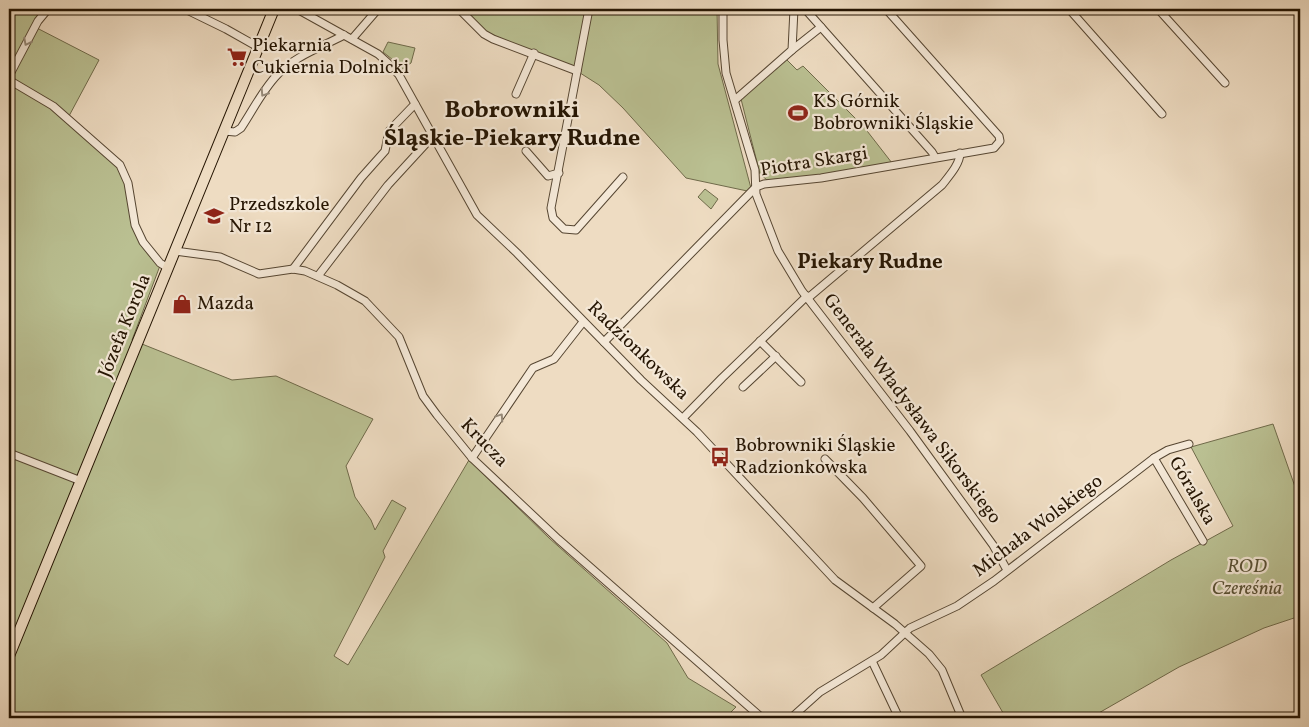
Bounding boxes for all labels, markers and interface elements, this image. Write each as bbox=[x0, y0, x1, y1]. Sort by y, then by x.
place label: Piekarnia Cukiernia Dolnicki bbox=[252, 33, 409, 81]
one-way arrow bbox=[23, 37, 33, 46]
supermarket icon: Piekarnia Cukiernia Dolnicki bbox=[226, 46, 248, 68]
one-way arrow bbox=[260, 88, 270, 97]
place label: KS Górnik Bobrowniki Śląskie bbox=[813, 89, 974, 137]
district label: Bobrowniki Śląskie-Piekary Rudne bbox=[384, 94, 640, 156]
sports icon: KS Górnik Bobrowniki Śląskie bbox=[787, 102, 809, 124]
street label: Piotra Skargi bbox=[758, 141, 870, 183]
place label: Przedszkole Nr 12 bbox=[229, 192, 330, 240]
school or university icon: Przedszkole Nr 12 bbox=[203, 205, 225, 227]
district label: Piekary Rudne bbox=[797, 248, 943, 277]
street label: Józefa Korola bbox=[92, 270, 158, 382]
street label: Generała Władysława Sikorskiego bbox=[817, 289, 1007, 529]
place label: Mazda bbox=[197, 291, 254, 317]
shop icon: Mazda bbox=[171, 293, 193, 315]
street label: Radzionkowska bbox=[581, 296, 695, 406]
street label: Krucza bbox=[454, 413, 514, 473]
one-way arrow bbox=[494, 414, 503, 423]
place label: Bobrowniki Śląskie Radzionkowska bbox=[735, 433, 896, 481]
bus stop icon: Bobrowniki Śląskie Radzionkowska bbox=[709, 446, 731, 468]
street label: Góralska bbox=[1162, 452, 1222, 530]
street label: Michała Wolskiego bbox=[968, 468, 1108, 584]
park label: ROD Czereśnia bbox=[1212, 554, 1282, 602]

